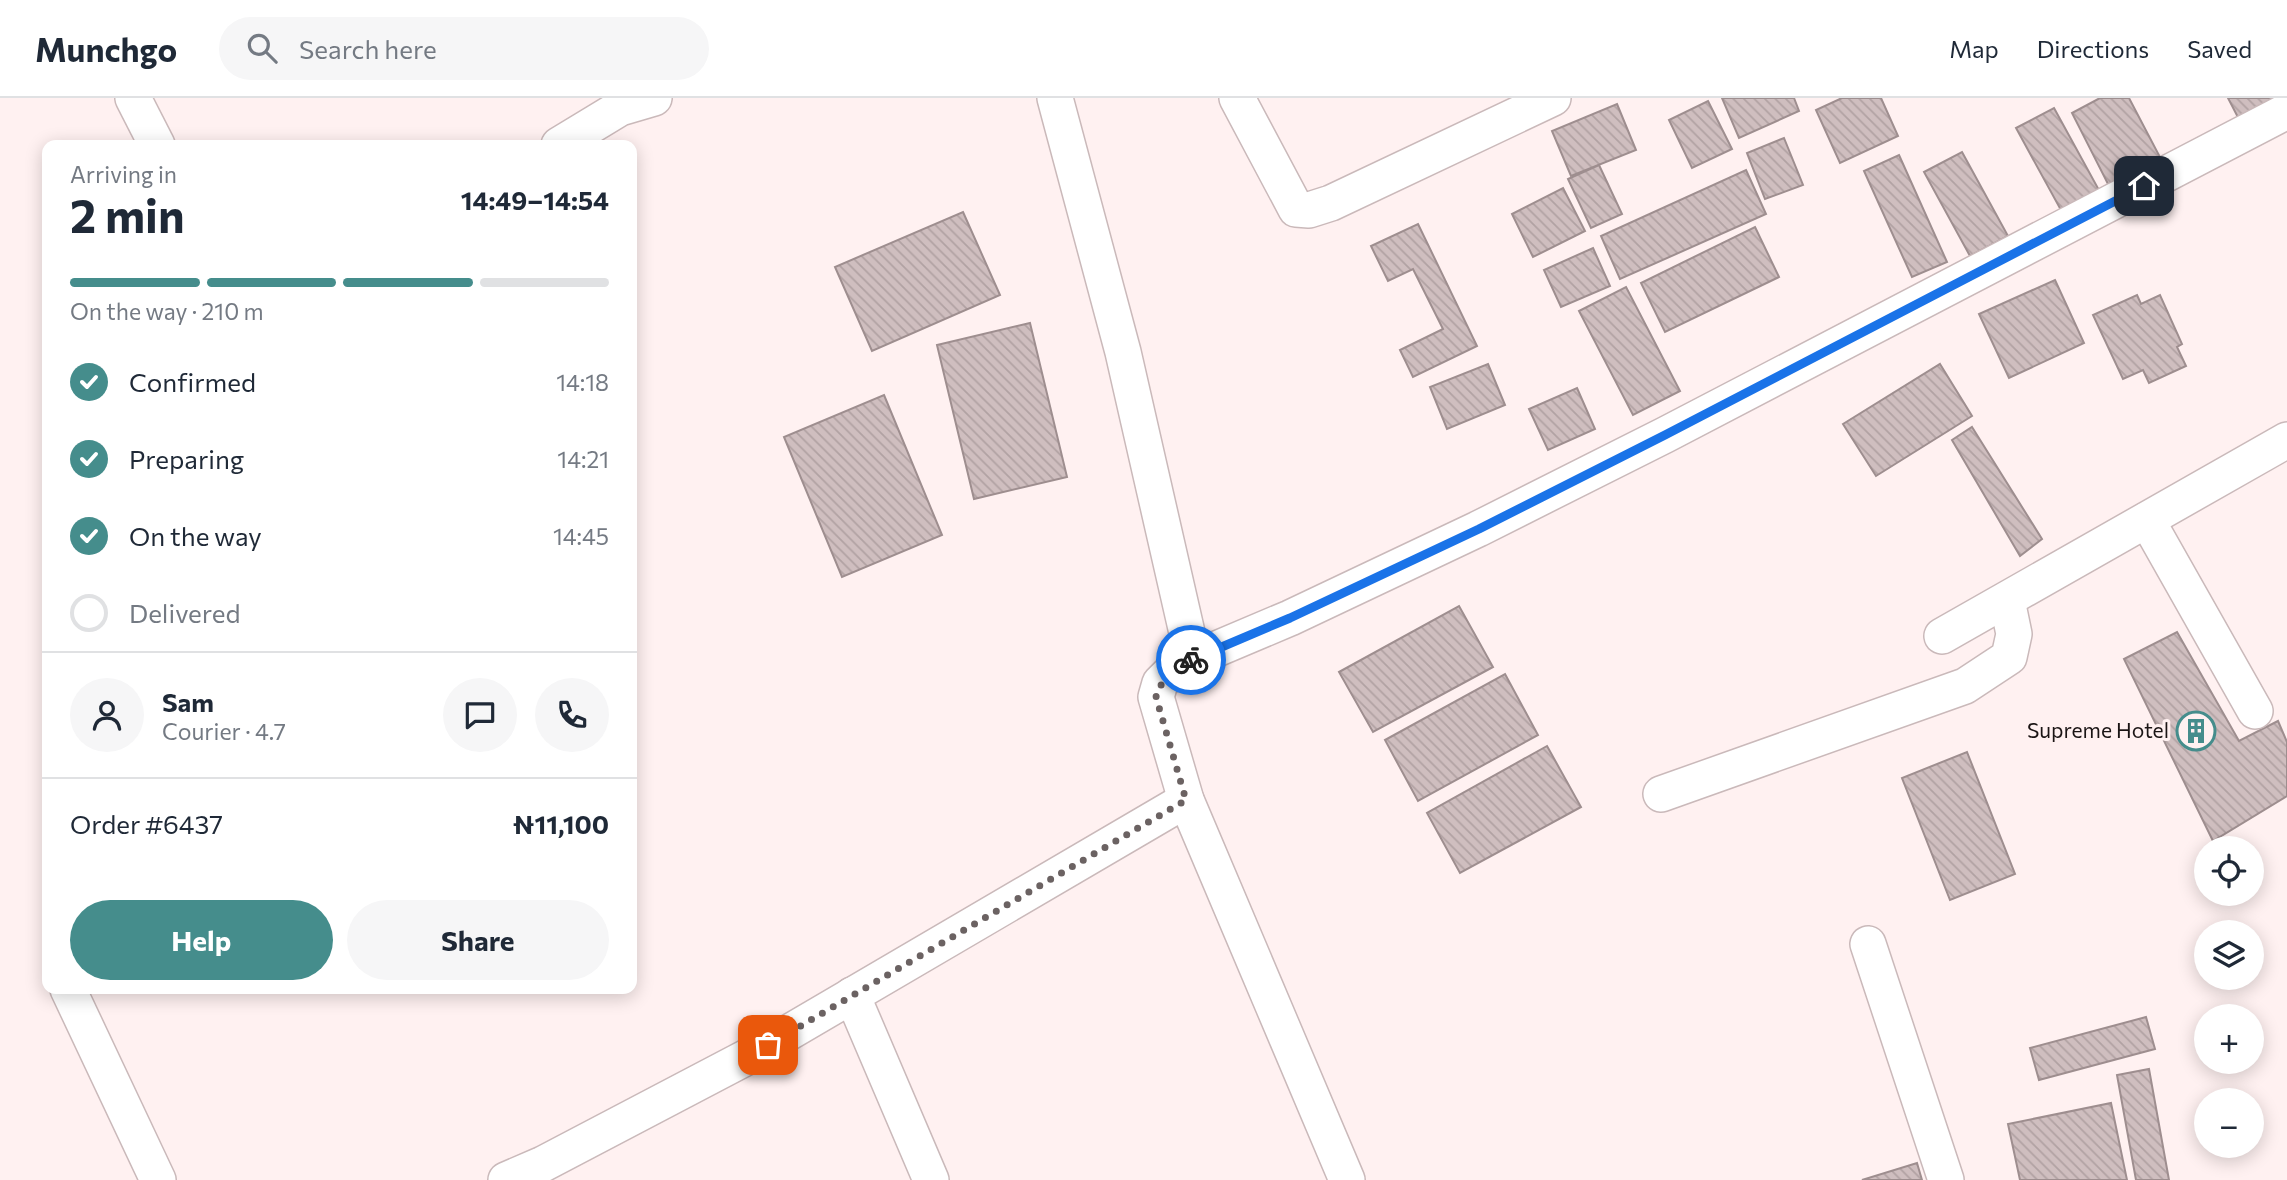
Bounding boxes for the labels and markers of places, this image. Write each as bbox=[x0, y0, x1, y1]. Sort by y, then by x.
pin bbox=[2114, 156, 2174, 216]
building icon: Supreme Hotel bbox=[2175, 710, 2217, 752]
place label: Supreme Hotel bbox=[2027, 717, 2169, 742]
pin bbox=[738, 1015, 798, 1075]

